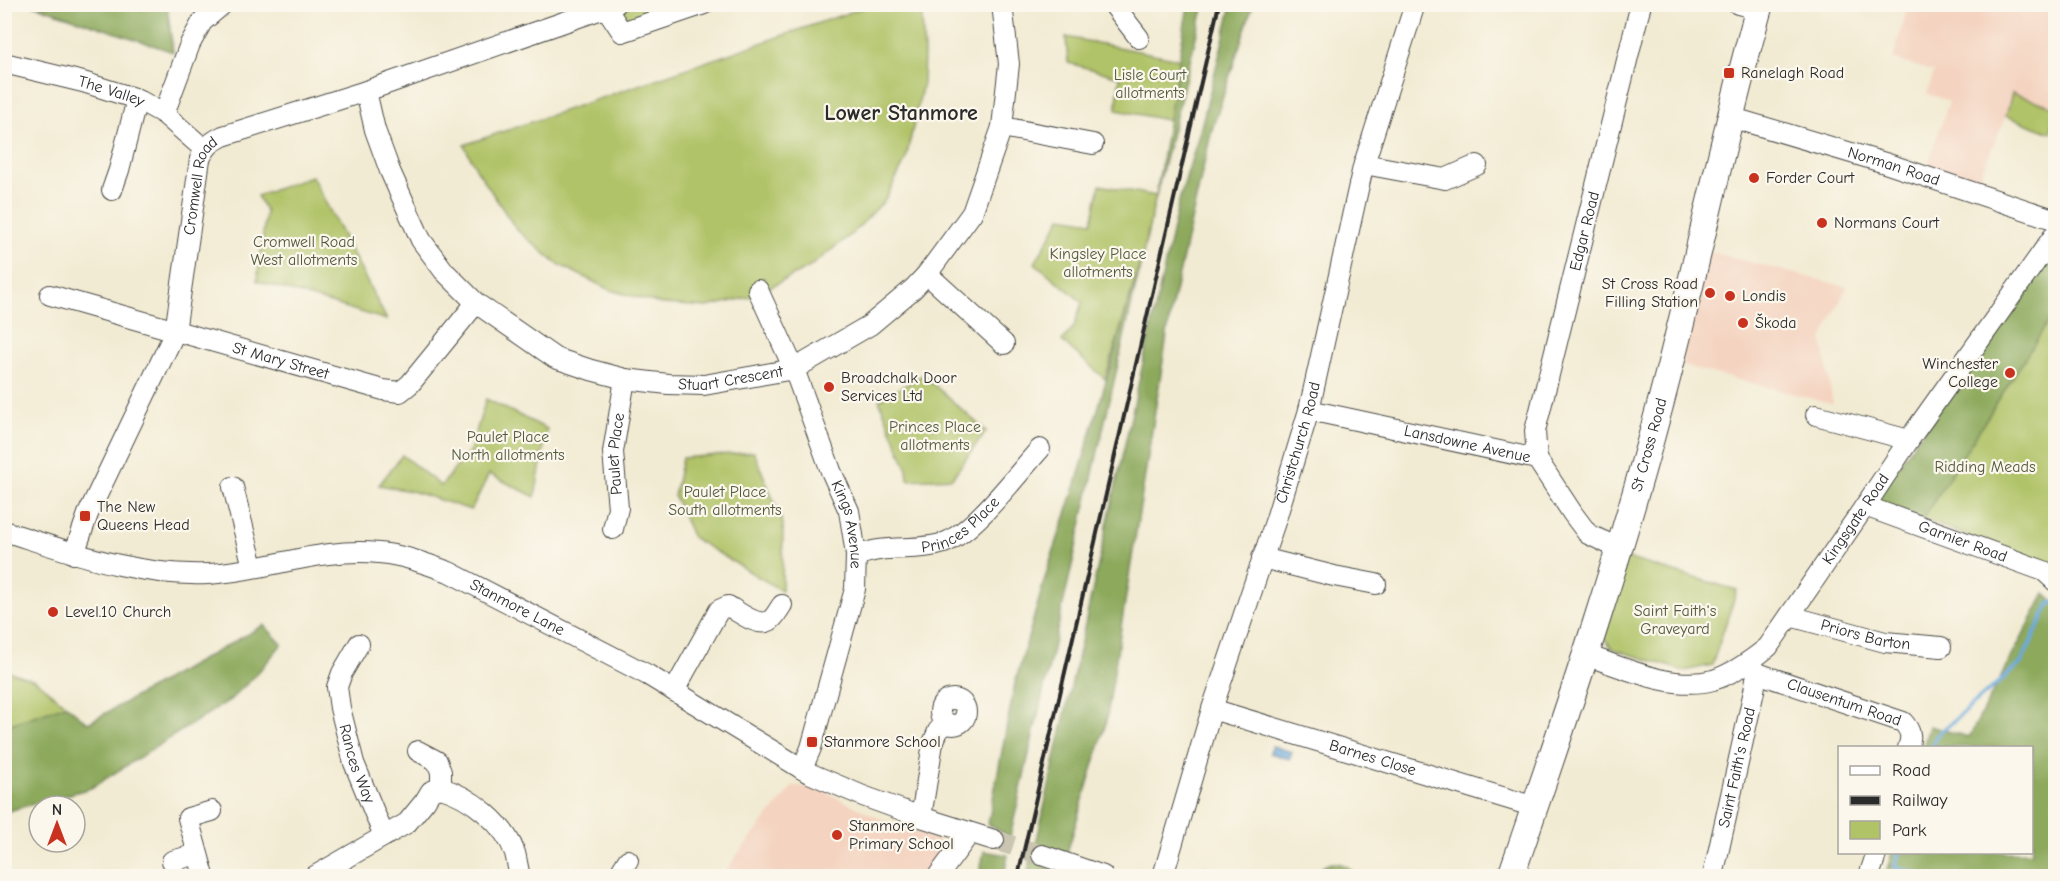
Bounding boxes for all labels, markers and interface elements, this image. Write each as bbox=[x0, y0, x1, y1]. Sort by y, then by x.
place label: Ranelagh Road bbox=[1741, 64, 1844, 82]
park label: Lisle Court allotments bbox=[1114, 66, 1187, 102]
marker: Ranelagh Road bbox=[1722, 66, 1736, 80]
street label: The Valley bbox=[77, 72, 149, 111]
district label: Lower Stanmore bbox=[824, 100, 978, 126]
street label: Cromwell Road bbox=[180, 133, 221, 236]
street label: Norman Road bbox=[1846, 143, 1942, 190]
place label: Forder Court bbox=[1766, 169, 1855, 187]
marker: Forder Court bbox=[1747, 171, 1761, 185]
street label: Edgar Road bbox=[1566, 190, 1603, 273]
place label: Normans Court bbox=[1834, 214, 1939, 232]
marker: Normans Court bbox=[1815, 216, 1829, 230]
park label: Cromwell Road West allotments bbox=[251, 233, 358, 269]
park label: Kingsley Place allotments bbox=[1049, 245, 1147, 281]
place label: St Cross Road Filling Station bbox=[1602, 275, 1698, 311]
marker: St Cross Road Filling Station bbox=[1703, 286, 1717, 300]
place label: Londis bbox=[1742, 287, 1786, 305]
marker: Londis bbox=[1723, 289, 1737, 303]
place label: Škoda bbox=[1755, 313, 1796, 332]
marker: Škoda bbox=[1736, 316, 1750, 330]
street label: St Mary Street bbox=[230, 339, 331, 383]
place label: Winchester College bbox=[1922, 355, 1999, 391]
street label: Stuart Crescent bbox=[678, 362, 785, 394]
marker: Winchester College bbox=[2003, 366, 2017, 380]
place label: Broadchalk Door Services Ltd bbox=[841, 369, 957, 405]
marker: Broadchalk Door Services Ltd bbox=[822, 380, 836, 394]
street label: Christchurch Road bbox=[1272, 380, 1324, 506]
street label: St Cross Road bbox=[1628, 396, 1671, 494]
street label: Paulet Place bbox=[604, 412, 628, 496]
park label: Princes Place allotments bbox=[889, 418, 981, 454]
street label: Lansdowne Avenue bbox=[1402, 422, 1532, 466]
park label: Paulet Place North allotments bbox=[451, 428, 565, 464]
park label: Ridding Meads bbox=[1934, 458, 2036, 476]
street label: Kingsgate Road bbox=[1819, 471, 1893, 568]
street label: Kings Avenue bbox=[827, 478, 865, 569]
park label: Paulet Place South allotments bbox=[668, 483, 782, 519]
street label: Princes Place bbox=[920, 493, 1003, 556]
place label: The New Queens Head bbox=[97, 498, 190, 534]
marker: The New Queens Head bbox=[78, 509, 92, 523]
street label: Garnier Road bbox=[1916, 517, 2009, 566]
street label: Stanmore Lane bbox=[467, 575, 568, 639]
park label: Saint Faith's Graveyard bbox=[1634, 602, 1717, 638]
place label: Level.10 Church bbox=[65, 603, 171, 621]
marker: Level.10 Church bbox=[46, 605, 60, 619]
street label: Priors Barton bbox=[1819, 616, 1911, 653]
street label: Clausentum Road bbox=[1785, 675, 1904, 730]
street label: Saint Faith's Road bbox=[1715, 706, 1759, 829]
street label: Rances Way bbox=[335, 722, 379, 807]
place label: Stanmore School bbox=[824, 733, 941, 751]
marker: Stanmore School bbox=[805, 735, 819, 749]
street label: Barnes Close bbox=[1327, 736, 1418, 779]
legend bbox=[1838, 746, 2033, 854]
text: Road bbox=[1892, 760, 1931, 781]
text: Railway bbox=[1892, 790, 1949, 811]
north arrow bbox=[27, 794, 87, 854]
text: N bbox=[52, 801, 62, 819]
place label: Stanmore Primary School bbox=[849, 817, 954, 853]
text: Park bbox=[1892, 820, 1927, 841]
marker: Stanmore Primary School bbox=[830, 828, 844, 842]

